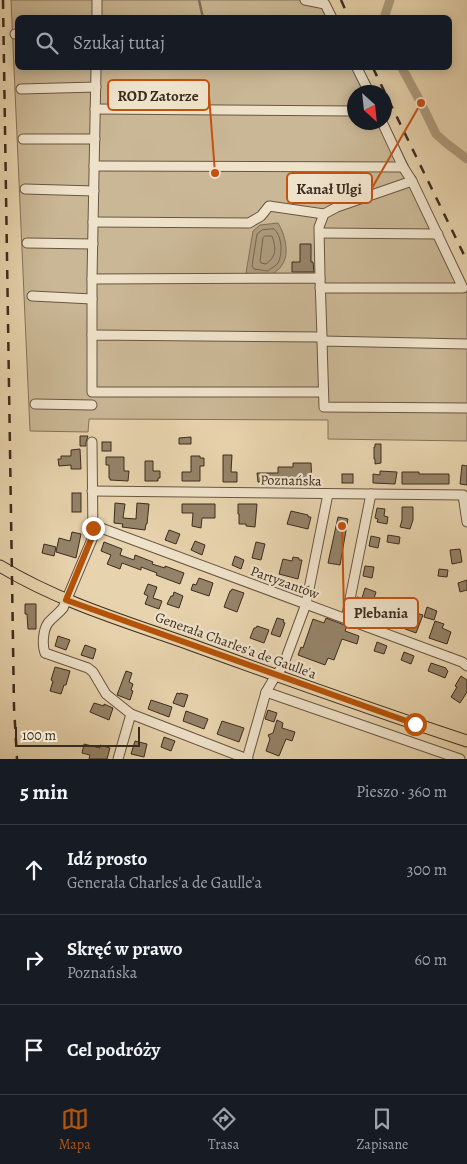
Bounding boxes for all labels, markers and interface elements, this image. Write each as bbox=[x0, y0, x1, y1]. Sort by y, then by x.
search box bbox=[15, 15, 452, 70]
icon: search bbox=[33, 29, 61, 57]
text: Szukaj tutaj bbox=[73, 30, 165, 56]
callout: ROD Zatorze bbox=[108, 80, 209, 110]
north arrow bbox=[347, 85, 392, 130]
text: ROD Zatorze bbox=[117, 86, 199, 106]
callout: Kanał Ulgi bbox=[287, 173, 372, 203]
text: Kanał Ulgi bbox=[296, 179, 362, 199]
street label: Poznańska bbox=[260, 470, 322, 491]
route end bbox=[82, 517, 105, 540]
street label: Partyzantów bbox=[248, 561, 322, 604]
callout: Plebania bbox=[344, 598, 418, 628]
text: Plebania bbox=[354, 603, 409, 623]
street label: Generała Charles'a de Gaulle'a bbox=[152, 607, 320, 684]
route start bbox=[404, 713, 427, 736]
scale bar bbox=[15, 724, 140, 747]
text: 100 m bbox=[22, 726, 56, 745]
text: 5 min bbox=[20, 778, 68, 806]
text: Pieszo · 360 m bbox=[356, 781, 447, 803]
text: Idź prosto bbox=[67, 846, 147, 872]
icon: ahead bbox=[20, 856, 48, 884]
text: 300 m bbox=[407, 859, 447, 881]
text: Generała Charles'a de Gaulle'a bbox=[67, 872, 262, 894]
text: Skręć w prawo bbox=[67, 936, 182, 962]
icon: right bbox=[20, 946, 48, 974]
text: 60 m bbox=[415, 949, 447, 971]
text: Poznańska bbox=[67, 962, 137, 984]
icon: arrive bbox=[20, 1036, 48, 1064]
text: Cel podróży bbox=[67, 1037, 160, 1063]
tab: Mapa bbox=[59, 1105, 91, 1154]
tab: Trasa bbox=[208, 1105, 239, 1154]
tab: Zapisane bbox=[356, 1105, 408, 1154]

